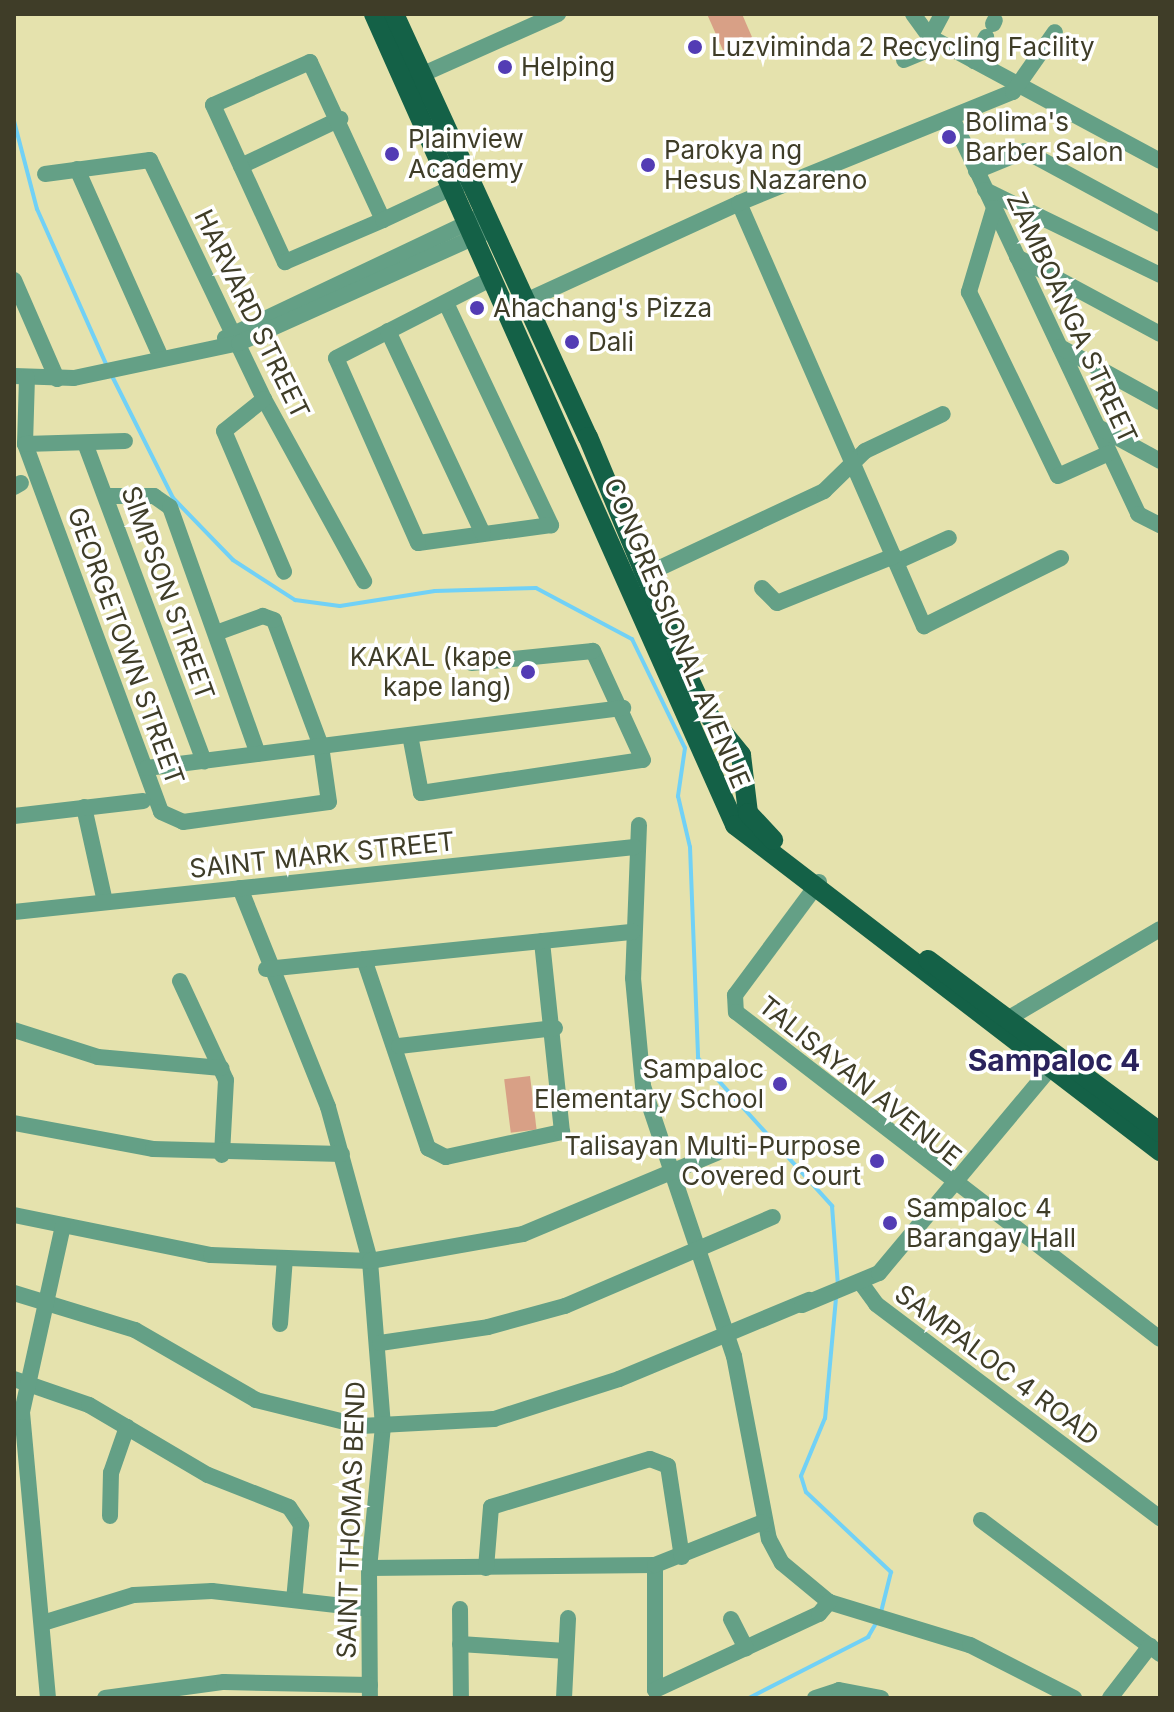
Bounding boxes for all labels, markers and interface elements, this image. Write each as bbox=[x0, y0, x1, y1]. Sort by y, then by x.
place label: Luzviminda 2 Recycling Facility bbox=[711, 31, 1094, 63]
marker: Luzviminda 2 Recycling Facility bbox=[686, 38, 704, 56]
place label: Helping bbox=[521, 51, 615, 83]
marker: Helping bbox=[496, 58, 514, 76]
place label: Bolima's Barber Salon bbox=[965, 106, 1124, 168]
place label: Plainview Academy bbox=[408, 123, 524, 184]
marker: Bolima's Barber Salon bbox=[940, 128, 958, 146]
place label: Parokya ng Hesus Nazareno bbox=[664, 134, 867, 196]
marker: Plainview Academy bbox=[383, 145, 401, 163]
marker: Parokya ng Hesus Nazareno bbox=[639, 156, 657, 174]
street label: ZAMBOANGA STREET bbox=[1000, 187, 1144, 449]
street label: HARVARD STREET bbox=[188, 204, 316, 424]
place label: Ahachang's Pizza bbox=[493, 292, 712, 324]
marker: Ahachang's Pizza bbox=[468, 299, 486, 317]
place label: Dali bbox=[588, 326, 634, 358]
marker: Dali bbox=[563, 333, 581, 351]
street label: CONGRESSIONAL AVENUE bbox=[597, 473, 757, 793]
street label: SIMPSON STREET bbox=[115, 482, 221, 704]
street label: GEORGETOWN STREET bbox=[61, 503, 191, 789]
place label: KAKAL (kape kape lang) bbox=[350, 641, 512, 702]
marker: KAKAL (kape kape lang) bbox=[519, 663, 537, 681]
street label: SAINT MARK STREET bbox=[188, 826, 456, 884]
street label: TALISAYAN AVENUE bbox=[752, 990, 968, 1172]
district label: Sampaloc 4 bbox=[968, 1042, 1140, 1078]
place label: Sampaloc Elementary School bbox=[534, 1053, 764, 1114]
marker: Sampaloc Elementary School bbox=[771, 1075, 789, 1093]
place label: Talisayan Multi-Purpose Covered Court bbox=[564, 1130, 861, 1192]
marker: Talisayan Multi-Purpose Covered Court bbox=[868, 1152, 886, 1170]
place label: Sampaloc 4 Barangay Hall bbox=[906, 1192, 1076, 1254]
marker: Sampaloc 4 Barangay Hall bbox=[881, 1214, 899, 1232]
street label: SAMPALOC 4 ROAD bbox=[889, 1278, 1105, 1452]
street label: SAINT THOMAS BEND bbox=[331, 1381, 371, 1659]

